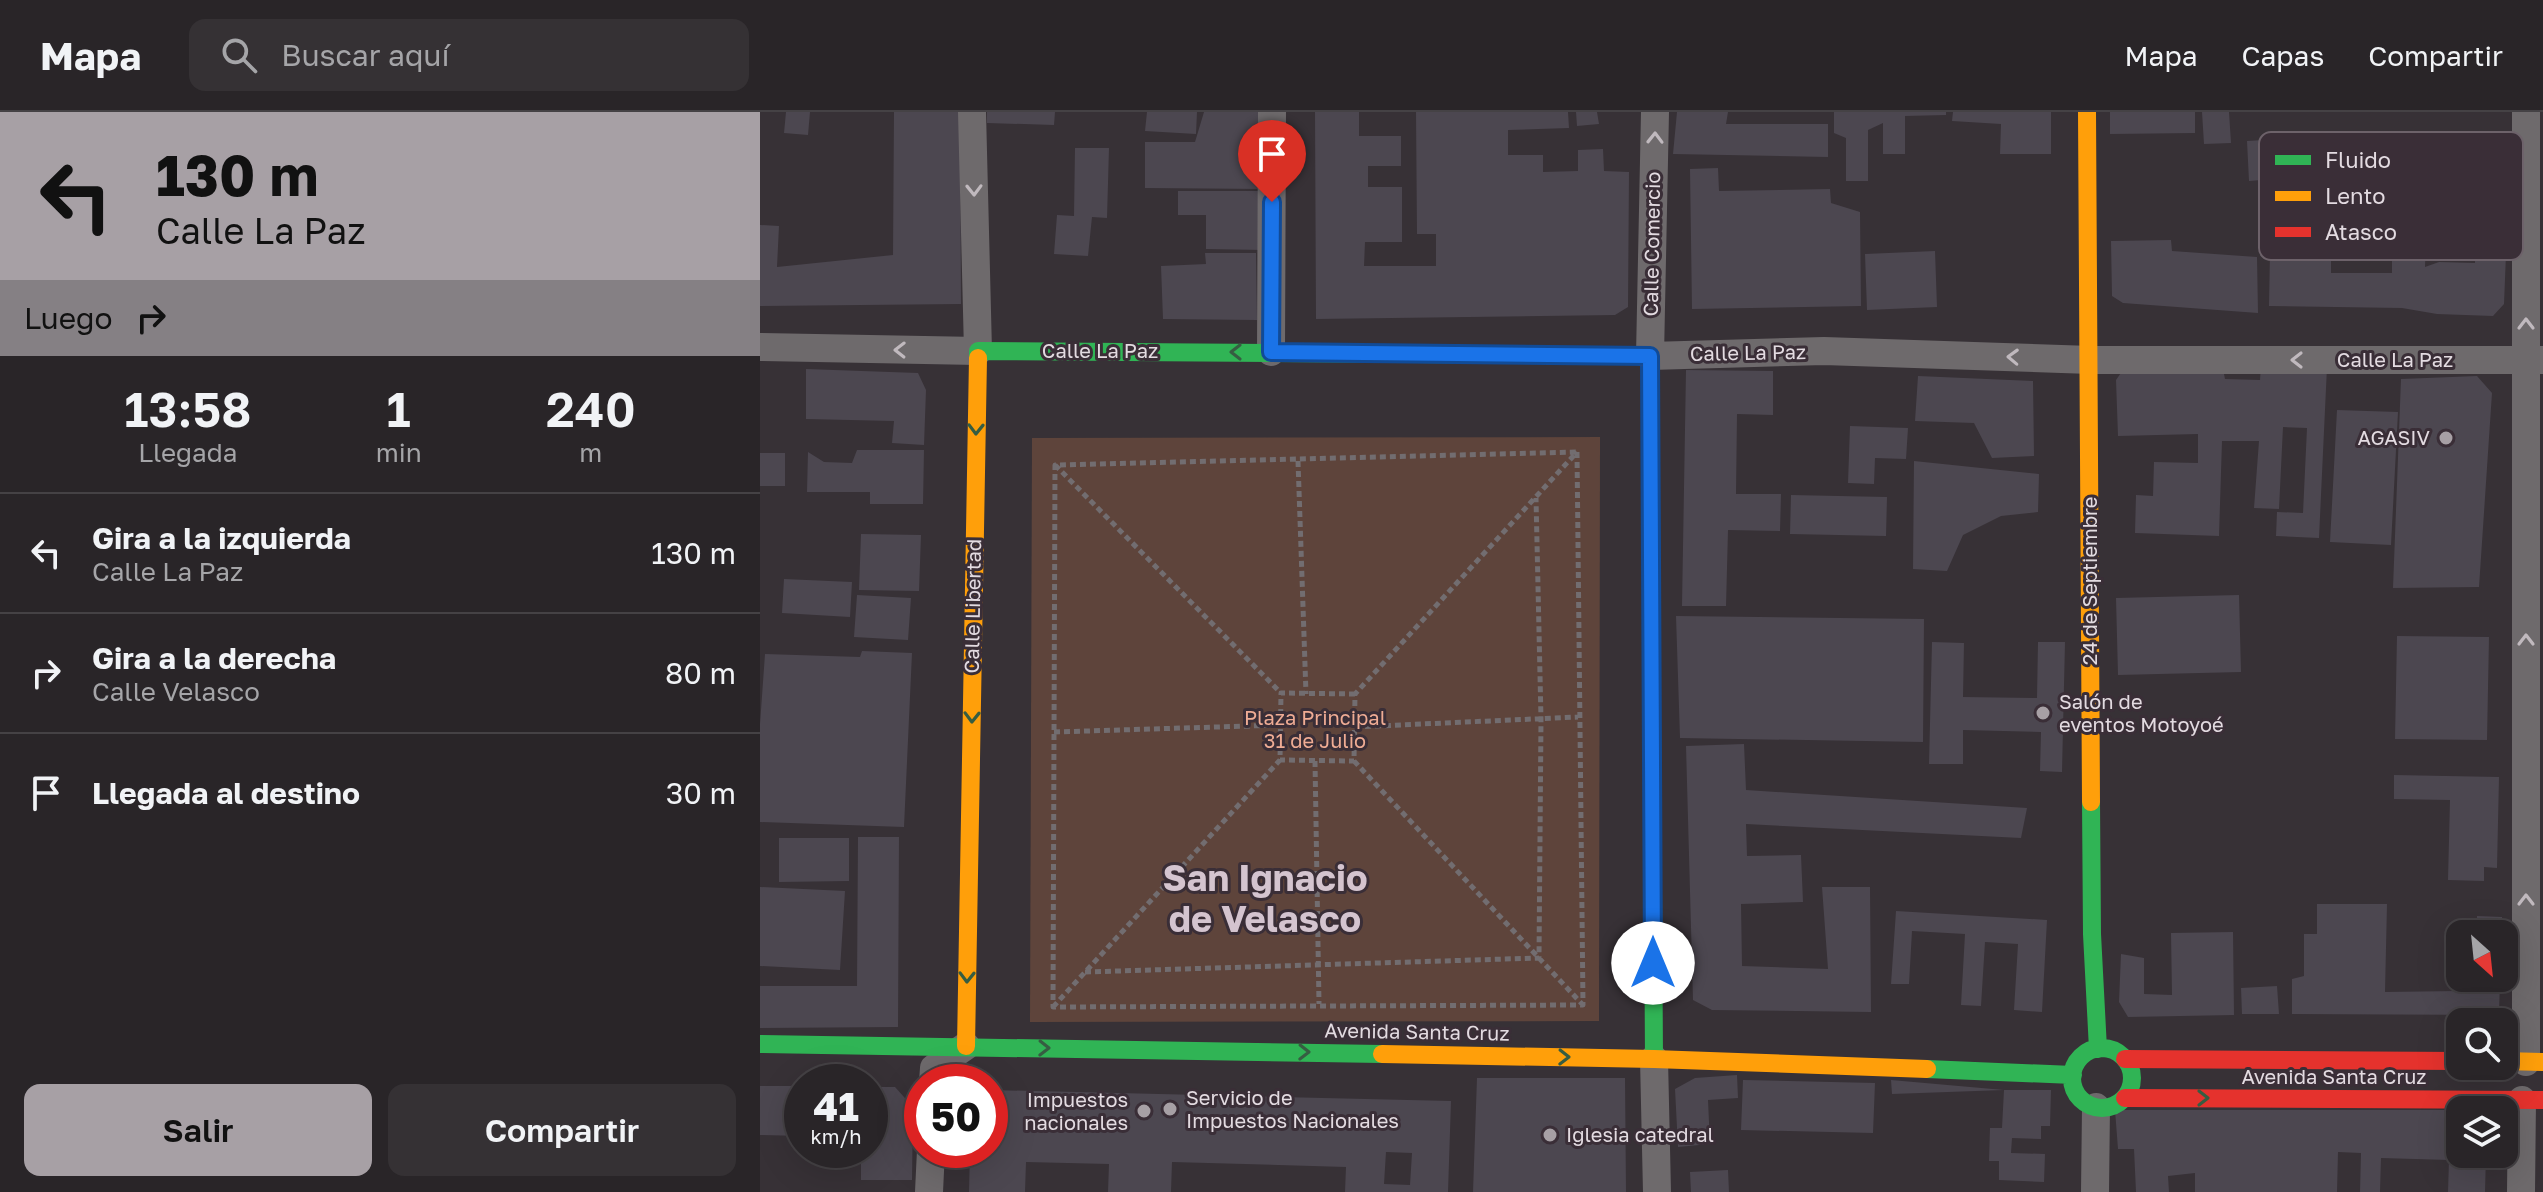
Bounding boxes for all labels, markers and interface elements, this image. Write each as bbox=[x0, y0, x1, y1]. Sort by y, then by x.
search box bbox=[189, 19, 749, 91]
text: Mapa bbox=[40, 33, 141, 78]
icon: search bbox=[217, 33, 261, 77]
text: Buscar aquí bbox=[281, 37, 450, 73]
text: Mapa bbox=[2125, 39, 2197, 72]
text: Capas bbox=[2241, 39, 2324, 72]
text: Compartir bbox=[2368, 39, 2503, 72]
pin bbox=[1238, 120, 1306, 202]
one-way arrow bbox=[1646, 131, 1663, 144]
icon: arrive bbox=[1250, 132, 1294, 176]
legend bbox=[2259, 132, 2523, 260]
text: 130 m bbox=[156, 141, 318, 208]
icon: left bbox=[24, 144, 128, 248]
text: Fluido bbox=[2325, 146, 2391, 173]
street label: Calle Comercio bbox=[1638, 171, 1664, 317]
text: Lento bbox=[2325, 182, 2385, 209]
one-way arrow bbox=[965, 184, 983, 197]
text: Calle La Paz bbox=[156, 209, 366, 252]
text: Atasco bbox=[2325, 218, 2397, 245]
icon: right bbox=[129, 296, 173, 340]
text: Luego bbox=[24, 300, 113, 336]
one-way arrow bbox=[2517, 317, 2535, 330]
street label: Calle La Paz bbox=[1042, 338, 1158, 362]
street label: Calle La Paz bbox=[1690, 339, 1806, 365]
one-way arrow bbox=[893, 341, 906, 358]
one-way arrow bbox=[1229, 343, 1242, 361]
street label: Calle La Paz bbox=[2337, 347, 2453, 371]
one-way arrow bbox=[2006, 349, 2019, 366]
one-way arrow bbox=[2290, 351, 2303, 369]
text: 13:58 bbox=[124, 380, 251, 438]
text: 1 bbox=[387, 380, 411, 438]
text: 240 bbox=[546, 380, 636, 438]
one-way arrow bbox=[968, 423, 985, 436]
place label: AGASIV bbox=[2358, 425, 2430, 449]
marker: AGASIV bbox=[2437, 429, 2455, 447]
text: Llegada bbox=[138, 437, 237, 468]
text: min bbox=[376, 437, 422, 468]
text: m bbox=[579, 437, 602, 468]
street label: 24 de Septiembre bbox=[2077, 497, 2101, 665]
text: Gira a la izquierda bbox=[92, 520, 351, 556]
icon: left bbox=[24, 531, 68, 575]
text: 130 m bbox=[651, 535, 736, 571]
street label: Calle Libertad bbox=[959, 539, 985, 673]
text: Calle La Paz bbox=[92, 556, 243, 587]
one-way arrow bbox=[2517, 633, 2535, 646]
text: Gira a la derecha bbox=[92, 640, 336, 676]
icon: right bbox=[24, 651, 68, 695]
text: 80 m bbox=[665, 655, 736, 691]
text: Calle Velasco bbox=[92, 676, 260, 707]
place label: Salón de eventos Motoyoé bbox=[2059, 689, 2224, 736]
marker: Salón de eventos Motoyoé bbox=[2034, 704, 2052, 722]
park label: Plaza Principal 31 de Julio bbox=[1244, 705, 1386, 752]
one-way arrow bbox=[963, 711, 980, 724]
icon: arrive bbox=[24, 771, 68, 815]
text: Llegada al destino bbox=[92, 775, 360, 811]
text: 30 m bbox=[666, 775, 736, 811]
district label: San Ignacio de Velasco bbox=[1163, 856, 1367, 940]
one-way arrow bbox=[2517, 893, 2535, 906]
north arrow bbox=[2446, 920, 2518, 992]
map controls bbox=[2446, 920, 2518, 1168]
position arrow bbox=[1611, 921, 1695, 1005]
one-way arrow bbox=[959, 971, 976, 984]
button: search bbox=[2446, 1008, 2518, 1080]
street label: Avenida Santa Cruz bbox=[1324, 1017, 1510, 1045]
one-way arrow bbox=[1038, 1039, 1051, 1056]
one-way arrow bbox=[1298, 1044, 1311, 1061]
one-way arrow bbox=[1558, 1048, 1571, 1066]
speed limit sign: 50 bbox=[904, 1064, 1008, 1168]
street label: Avenida Santa Cruz bbox=[2241, 1064, 2427, 1088]
text: 41 bbox=[813, 1082, 859, 1130]
button: Salir bbox=[24, 1084, 372, 1176]
button: Compartir bbox=[388, 1084, 736, 1176]
place label: Servicio de Impuestos Nacionales bbox=[1186, 1085, 1399, 1132]
place label: Impuestos nacionales bbox=[1024, 1087, 1128, 1134]
one-way arrow bbox=[2197, 1089, 2210, 1107]
button: layers bbox=[2446, 1096, 2518, 1168]
marker: Servicio de Impuestos Nacionales bbox=[1161, 1100, 1179, 1118]
marker: Impuestos nacionales bbox=[1135, 1102, 1153, 1120]
place label: Iglesia catedral bbox=[1566, 1122, 1714, 1146]
text: km/h bbox=[811, 1124, 861, 1148]
marker: Iglesia catedral bbox=[1541, 1126, 1559, 1144]

